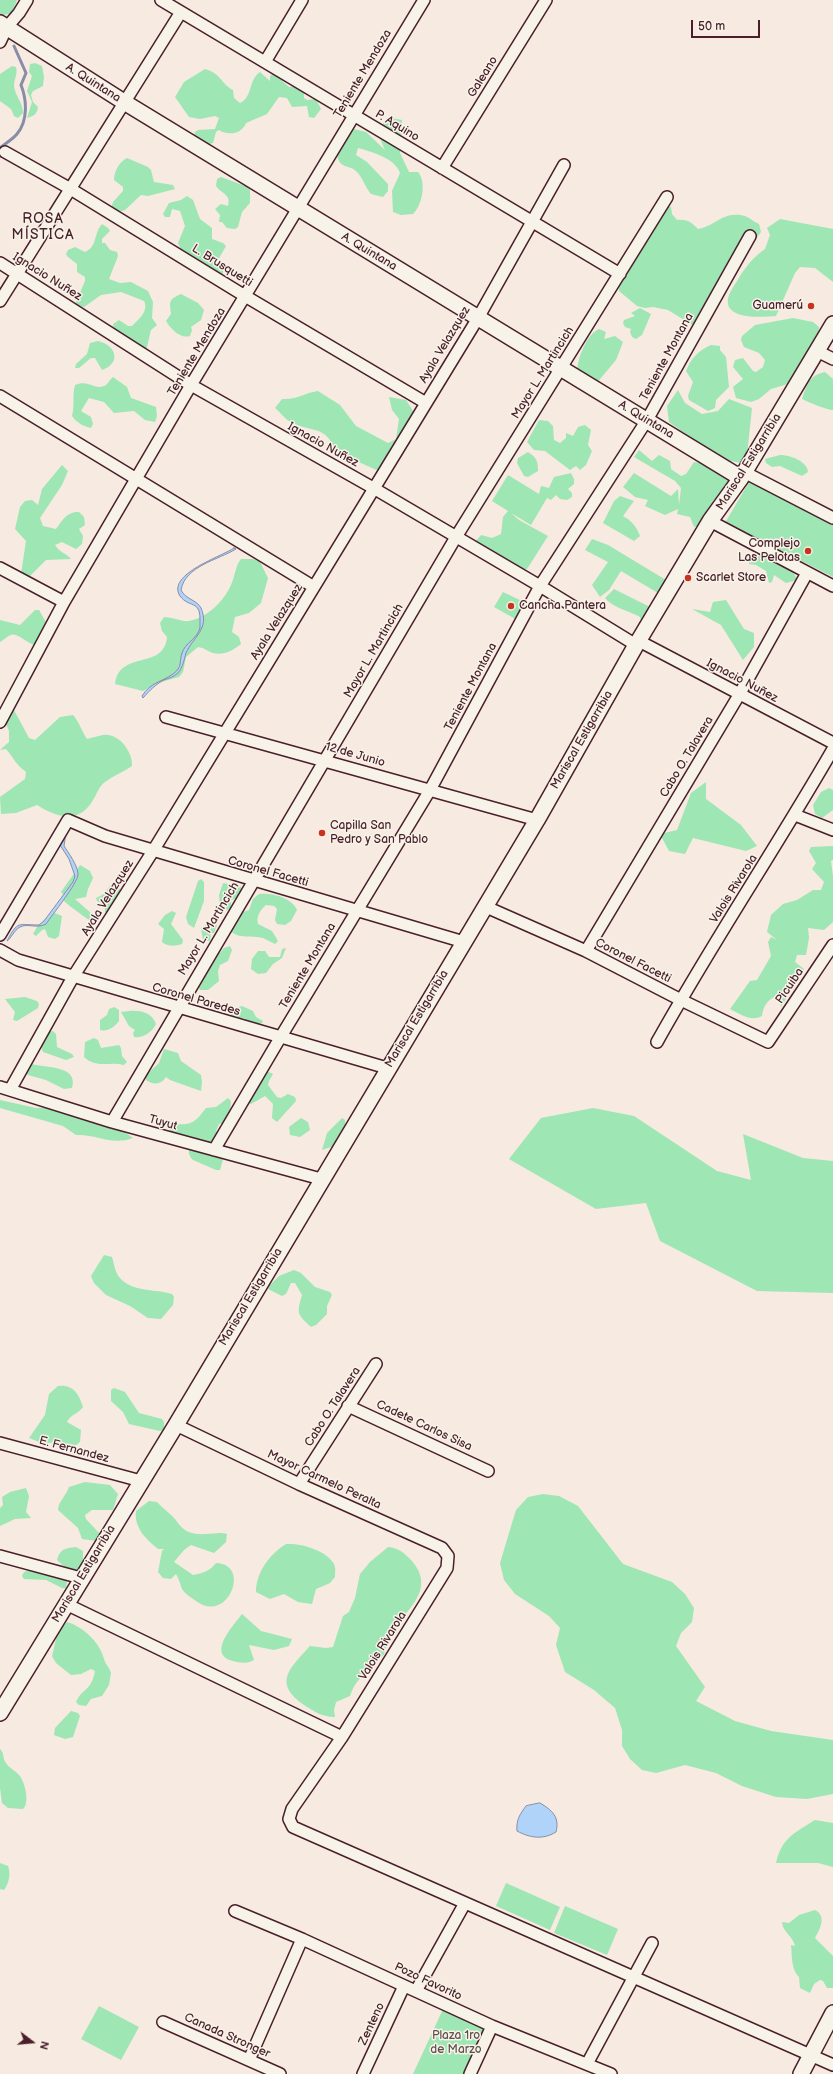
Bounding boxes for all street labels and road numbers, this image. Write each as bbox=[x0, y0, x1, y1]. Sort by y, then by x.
street label: Teniente Mendoza bbox=[331, 27, 395, 121]
street label: Galeano bbox=[465, 54, 501, 100]
street label: A. Quintana bbox=[63, 60, 123, 106]
street label: P. Aquino bbox=[372, 107, 422, 145]
street label: A. Quintana bbox=[339, 230, 399, 274]
street label: L. Brusquetti bbox=[189, 242, 255, 290]
street label: Ignacio Nuñez bbox=[10, 250, 84, 304]
street label: Ayala Velazquez bbox=[416, 304, 474, 386]
street label: Teniente Mendoza bbox=[165, 305, 229, 399]
street label: Teniente Montana bbox=[637, 311, 697, 403]
street label: Mayor L. Martincich bbox=[509, 324, 577, 422]
street label: A. Quintana bbox=[616, 398, 676, 442]
street label: Mariscal Estigarribia bbox=[713, 411, 785, 513]
street label: Ignacio Nuñez bbox=[285, 420, 361, 470]
street label: Ayala Velazquez bbox=[248, 581, 306, 663]
street label: Mayor L. Martincich bbox=[341, 601, 407, 701]
street label: Teniente Montana bbox=[442, 640, 500, 734]
street label: Ignacio Nuñez bbox=[704, 656, 780, 706]
street label: Mariscal Estigarribia bbox=[548, 688, 616, 792]
street label: Cabo O. Talavera bbox=[657, 714, 717, 800]
street label: 12 de Junio bbox=[323, 740, 387, 770]
street label: Valois Rivarola bbox=[707, 852, 761, 926]
street label: Coronel Facetti bbox=[226, 854, 310, 890]
street label: Ayala Velazquez bbox=[79, 857, 137, 939]
street label: Mayor L. Martincich bbox=[175, 880, 243, 978]
street label: Teniente Montana bbox=[277, 920, 339, 1012]
street label: Coronel Facetti bbox=[593, 936, 673, 986]
street label: Picuiba bbox=[773, 965, 807, 1007]
street label: Mariscal Estigarribia bbox=[382, 968, 452, 1070]
street label: Coronel Paredes bbox=[150, 981, 242, 1019]
street label: Tuyut bbox=[147, 1112, 179, 1134]
street label: Mariscal Estigarribia bbox=[216, 1246, 286, 1348]
street label: Cabo O. Talavera bbox=[302, 1365, 364, 1449]
street label: Cadete Carlos Sisa bbox=[374, 1397, 474, 1455]
street label: E. Fernandez bbox=[37, 1434, 111, 1466]
street label: Mayor Carmelo Peralta bbox=[265, 1447, 383, 1513]
street label: Mariscal Estigarribia bbox=[49, 1523, 119, 1625]
street label: Valois Rivarola bbox=[356, 1609, 410, 1683]
street label: Pozo Favorito bbox=[392, 1960, 464, 2004]
street label: Zenteno bbox=[356, 2000, 388, 2048]
street label: Canada Stronger bbox=[182, 2011, 272, 2061]

